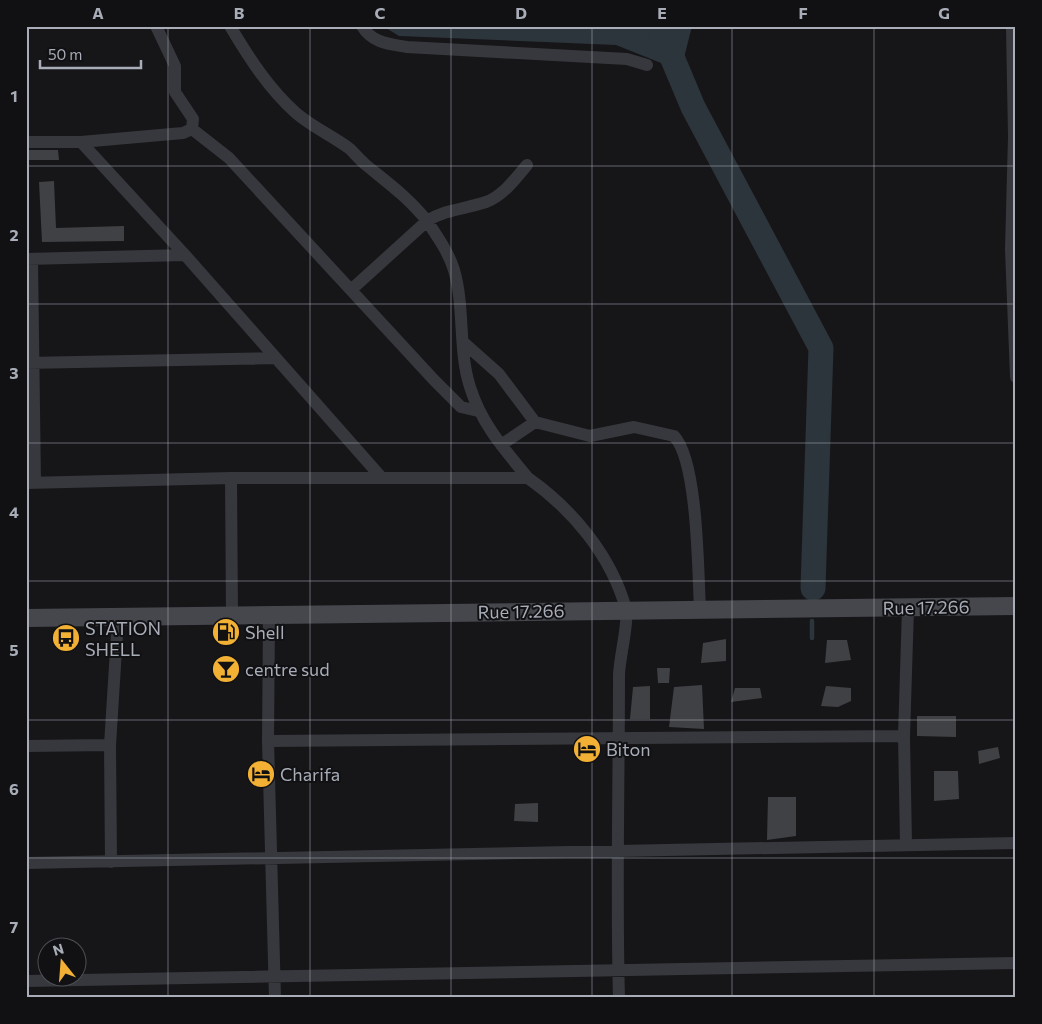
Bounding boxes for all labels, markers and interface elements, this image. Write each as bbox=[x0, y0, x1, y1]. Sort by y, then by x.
text: A bbox=[92, 3, 104, 22]
text: B bbox=[234, 3, 245, 22]
text: C bbox=[375, 3, 386, 22]
text: D bbox=[515, 3, 527, 22]
text: E bbox=[657, 3, 667, 22]
text: F bbox=[798, 3, 808, 22]
text: G bbox=[938, 3, 950, 22]
scale bar bbox=[40, 38, 141, 70]
text: 50 m bbox=[48, 45, 82, 63]
text: 1 bbox=[10, 86, 18, 105]
text: 2 bbox=[9, 225, 19, 244]
text: 3 bbox=[9, 363, 19, 382]
text: 4 bbox=[9, 502, 19, 521]
street label: Rue 17.266 bbox=[882, 595, 970, 619]
street label: Rue 17.266 bbox=[477, 599, 565, 623]
place label: STATION SHELL bbox=[85, 617, 161, 660]
fuel station icon: Shell bbox=[211, 617, 241, 647]
place label: Shell bbox=[245, 621, 285, 643]
bus stop icon: STATION SHELL bbox=[51, 623, 81, 653]
text: 5 bbox=[9, 640, 19, 659]
bar icon: centre sud bbox=[211, 654, 241, 684]
place label: centre sud bbox=[245, 658, 330, 680]
hotel icon: Biton bbox=[572, 734, 602, 764]
place label: Biton bbox=[606, 738, 651, 760]
hotel icon: Charifa bbox=[246, 759, 276, 789]
place label: Charifa bbox=[280, 763, 340, 785]
text: 6 bbox=[9, 779, 19, 798]
text: 7 bbox=[10, 917, 19, 936]
north arrow bbox=[38, 936, 88, 986]
text: N bbox=[51, 939, 66, 959]

